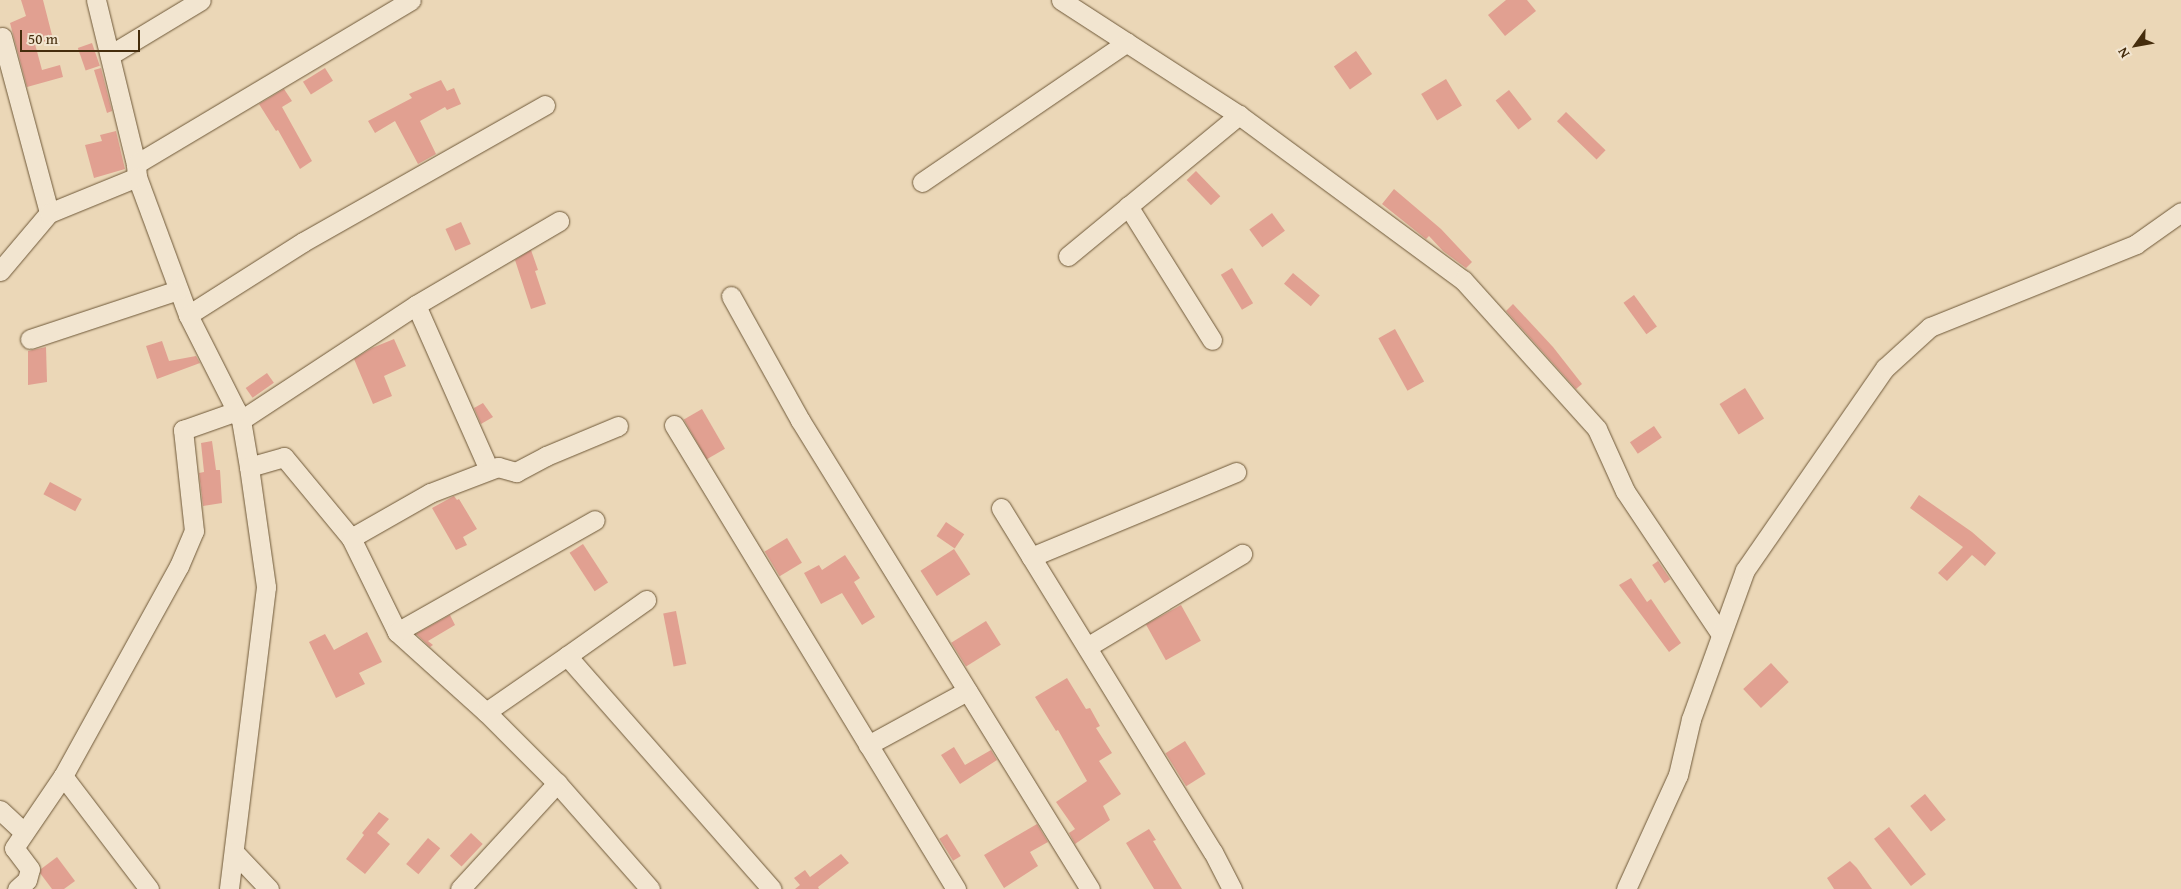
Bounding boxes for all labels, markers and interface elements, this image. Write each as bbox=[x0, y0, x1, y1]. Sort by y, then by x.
scale bar bbox=[22, 20, 142, 52]
north arrow bbox=[2111, 20, 2161, 70]
text: 50 m bbox=[28, 28, 58, 49]
text: N bbox=[2112, 44, 2134, 62]

